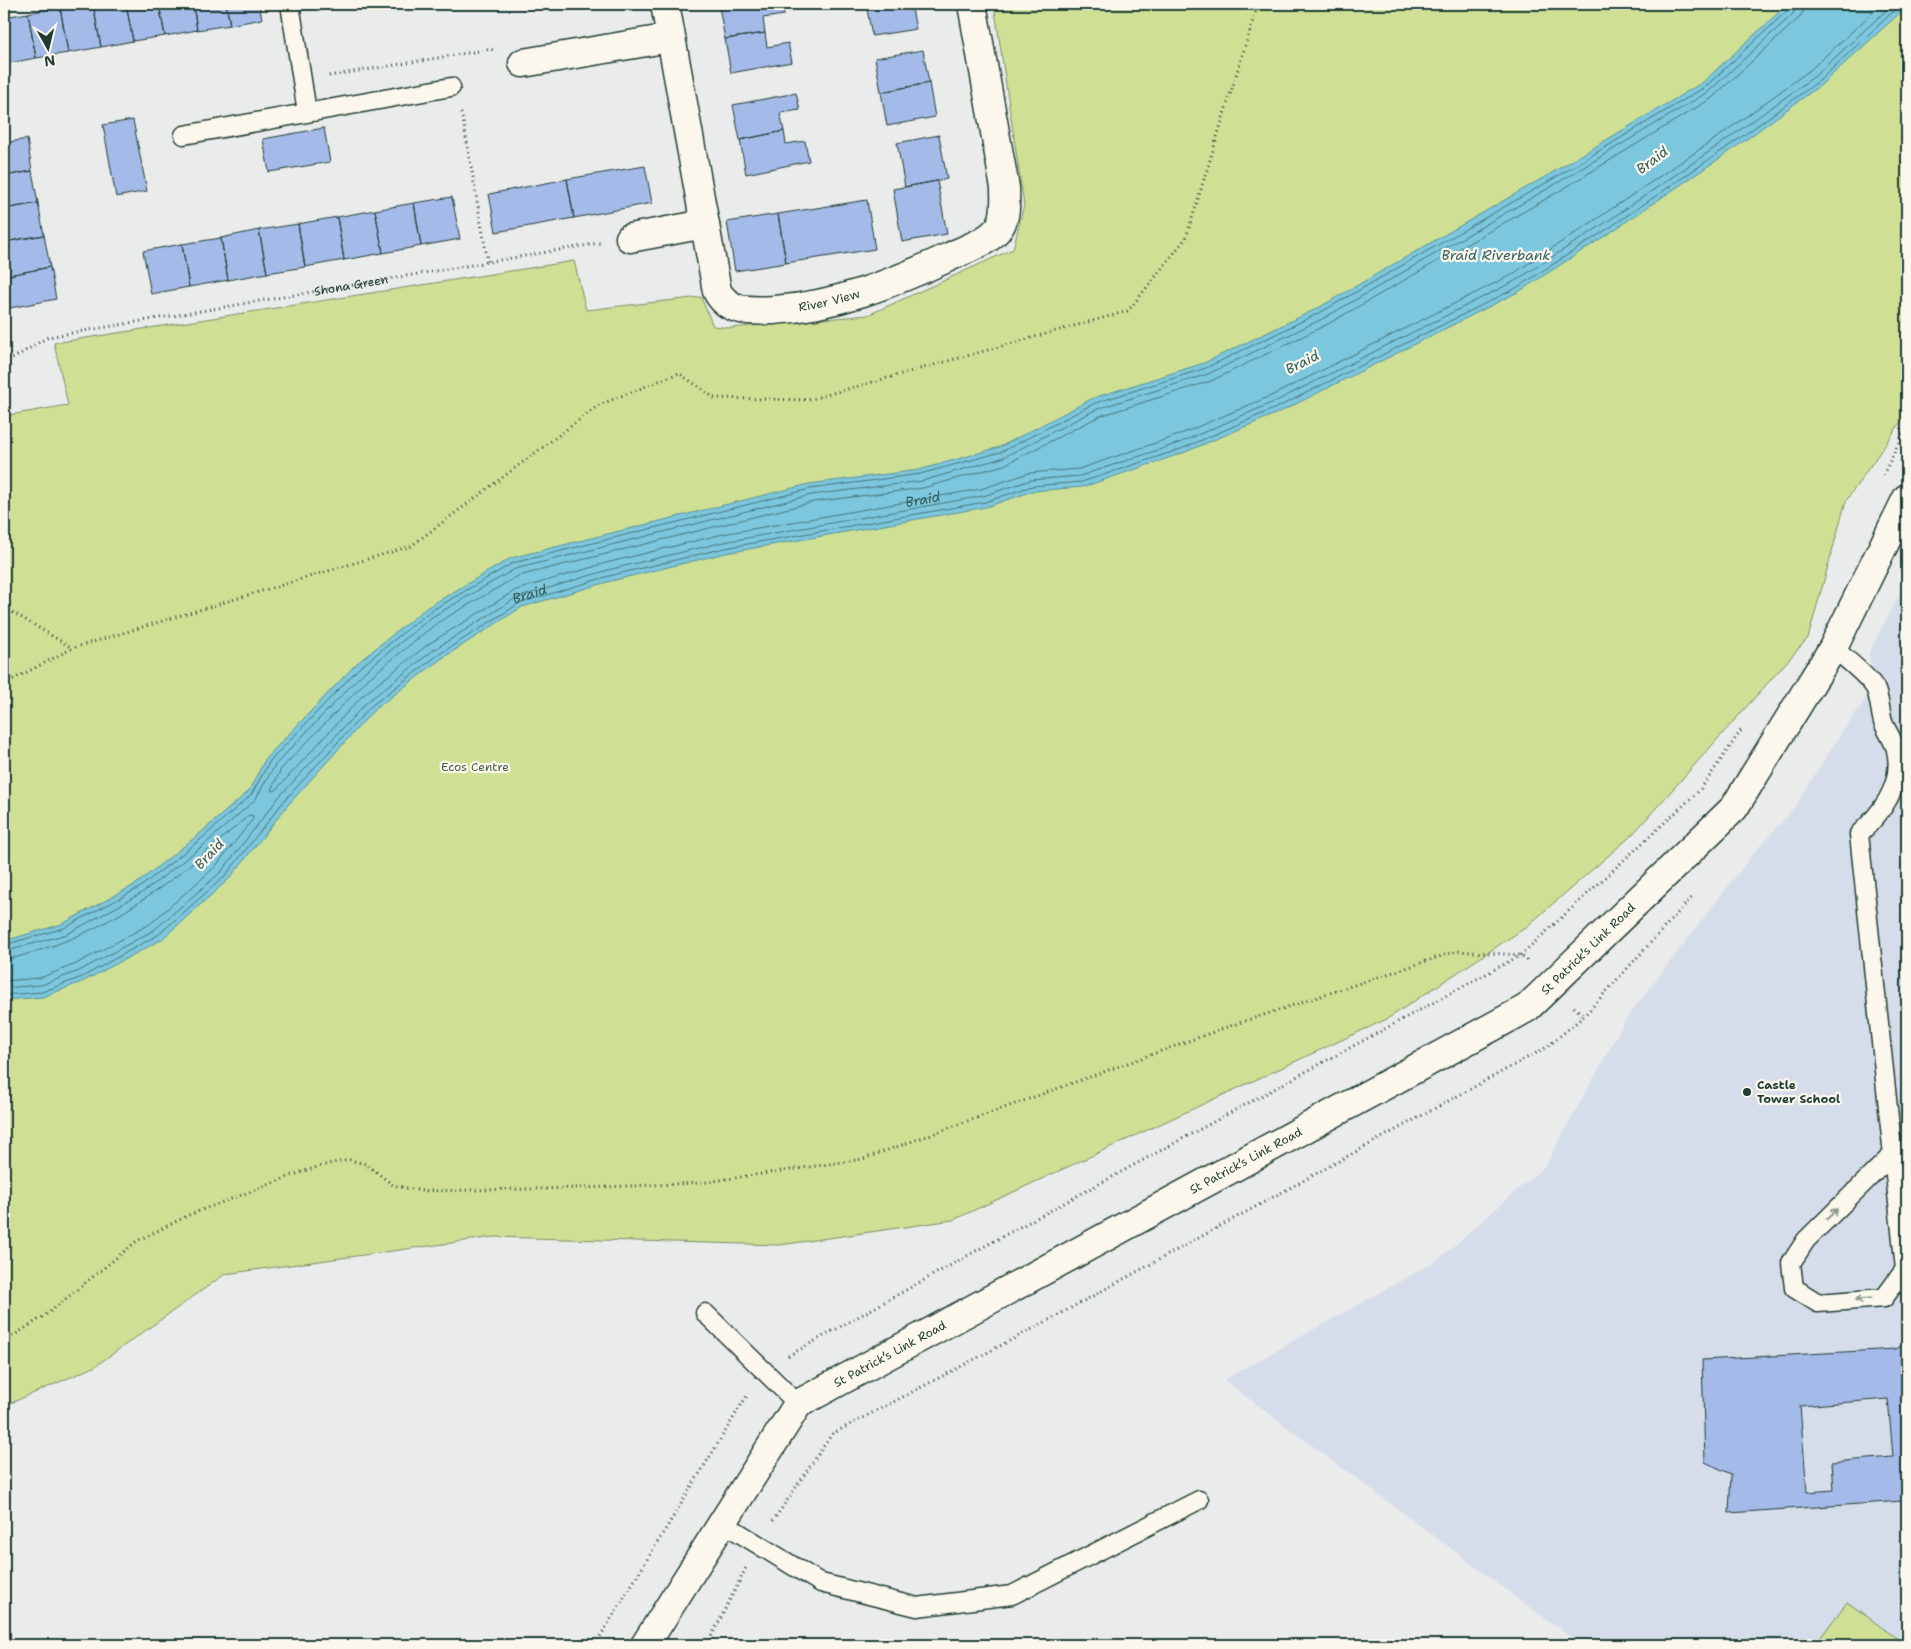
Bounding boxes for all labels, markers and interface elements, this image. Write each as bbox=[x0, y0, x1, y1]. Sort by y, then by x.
north arrow bbox=[22, 22, 72, 72]
text: N bbox=[43, 51, 57, 71]
water label: Braid bbox=[1632, 142, 1672, 178]
water label: Braid Riverbank bbox=[1441, 246, 1551, 264]
street label: Shona Green bbox=[313, 271, 389, 300]
street label: River View bbox=[797, 285, 862, 315]
water label: Braid bbox=[1282, 346, 1322, 378]
water label: Braid bbox=[904, 487, 942, 511]
water label: Braid bbox=[510, 580, 549, 608]
park label: Ecos Centre bbox=[441, 759, 509, 775]
water label: Braid bbox=[190, 835, 228, 873]
street label: St Patrick’s Link Road bbox=[1537, 899, 1639, 998]
place label: Castle Tower School bbox=[1757, 1077, 1840, 1107]
marker: Castle Tower School bbox=[1741, 1086, 1753, 1098]
street label: St Patrick’s Link Road bbox=[1187, 1124, 1305, 1198]
one-way arrow bbox=[1826, 1208, 1838, 1221]
one-way arrow bbox=[1855, 1295, 1871, 1304]
street label: St Patrick’s Link Road bbox=[831, 1317, 949, 1391]

